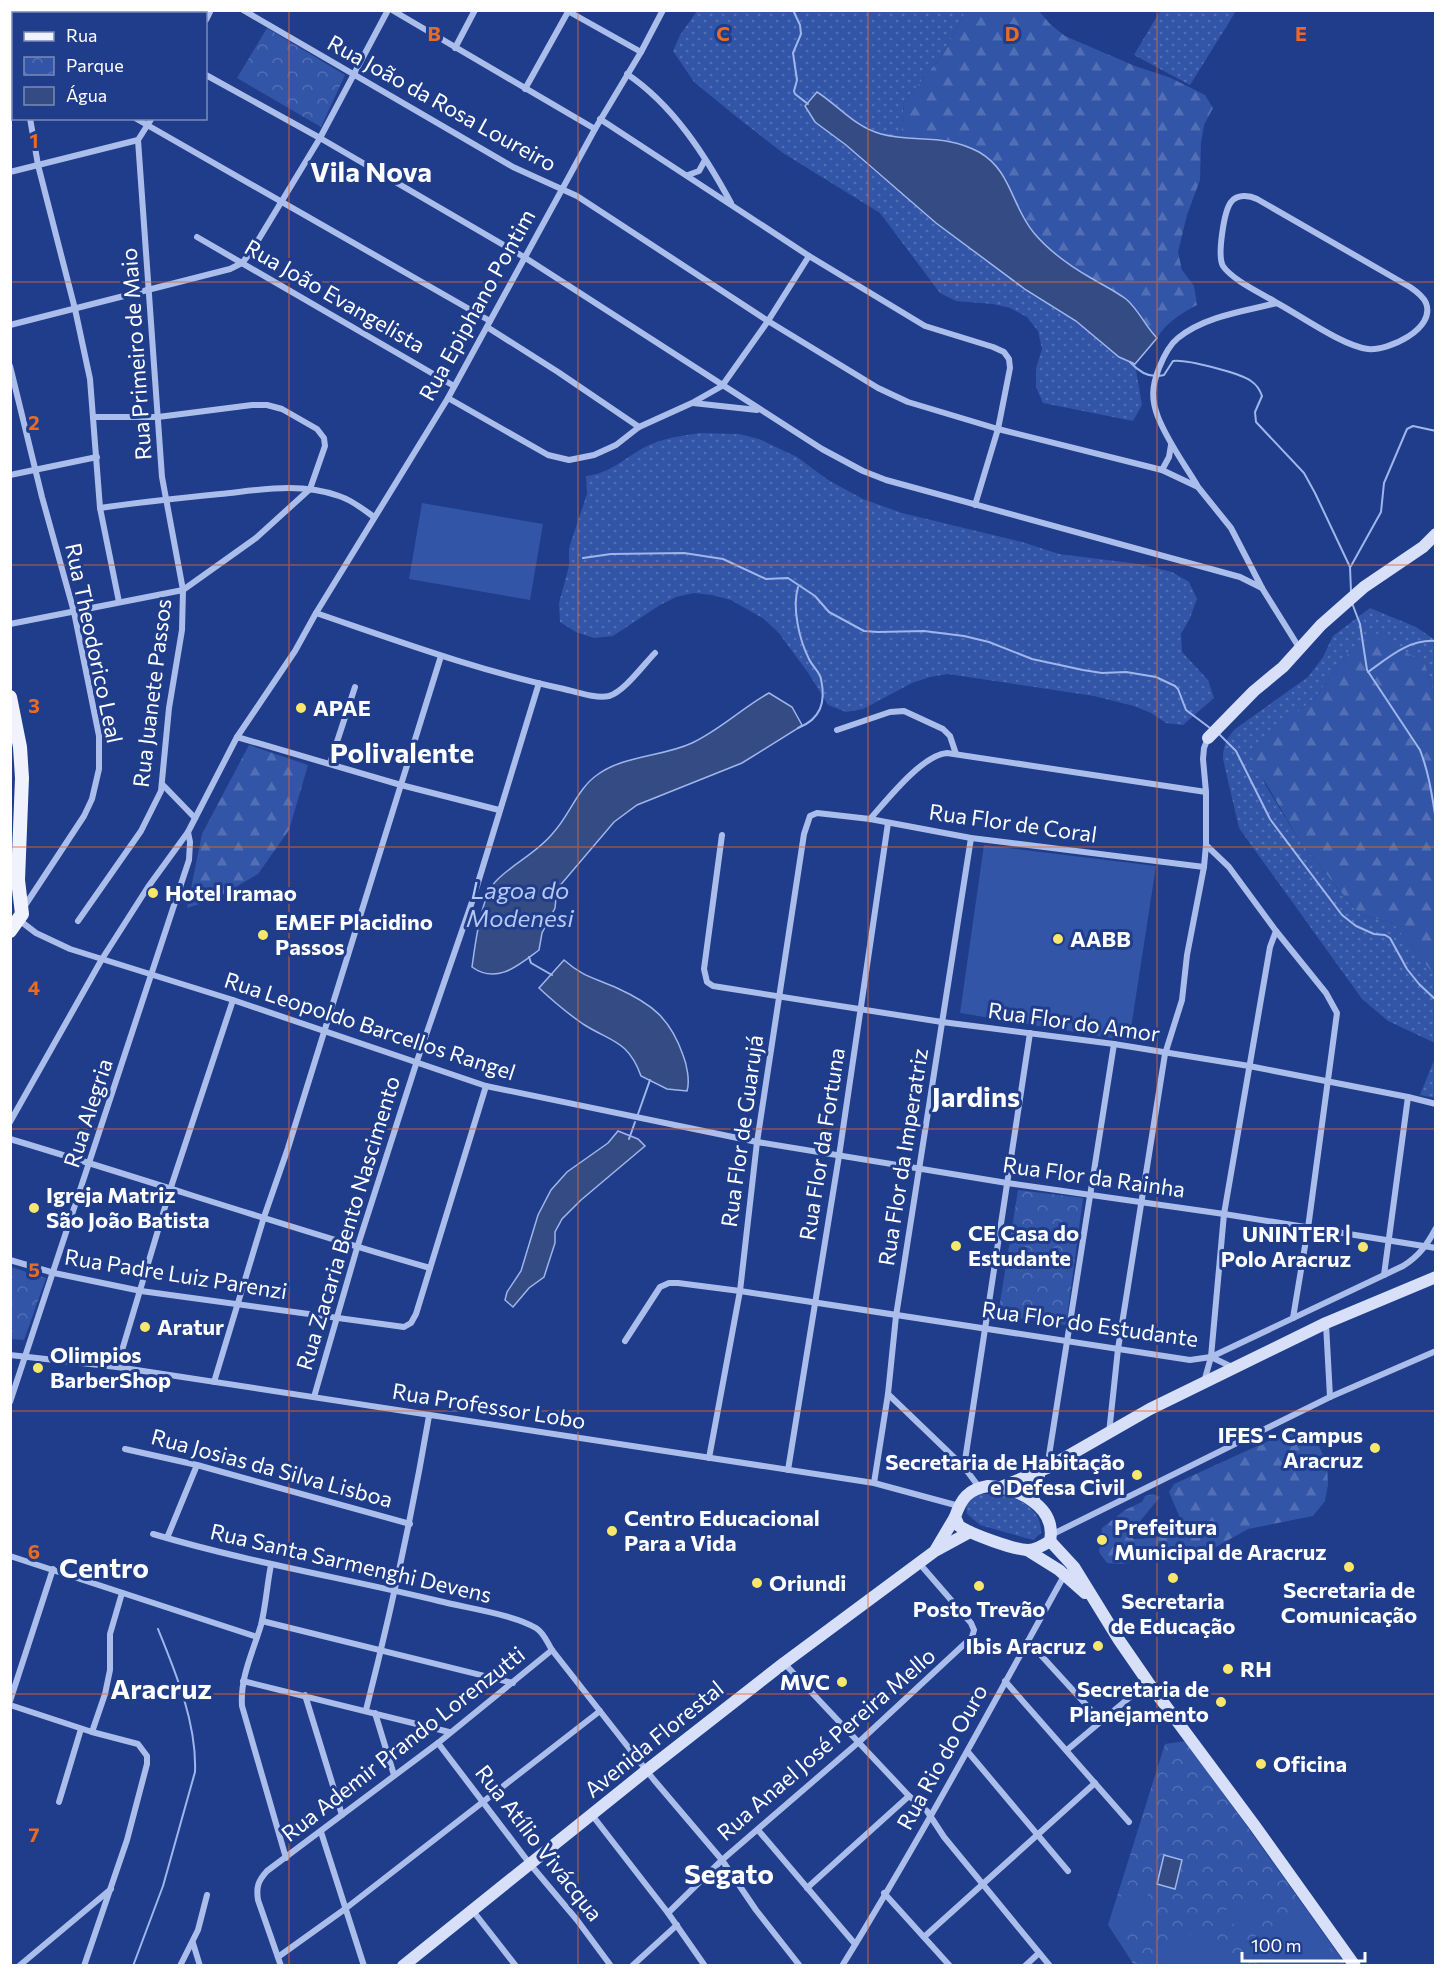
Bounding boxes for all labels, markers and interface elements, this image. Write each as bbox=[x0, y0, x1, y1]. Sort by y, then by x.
legend bbox=[12, 12, 207, 120]
text: B bbox=[427, 21, 441, 45]
text: C bbox=[716, 21, 730, 45]
text: D bbox=[1005, 21, 1019, 45]
text: E bbox=[1295, 21, 1307, 45]
text: Rua bbox=[66, 24, 97, 46]
street label: Rua João da Rosa Loureiro bbox=[323, 28, 561, 177]
text: Parque bbox=[66, 54, 124, 76]
text: Água bbox=[66, 84, 107, 106]
text: 1 bbox=[29, 128, 39, 152]
district label: Vila Nova bbox=[310, 154, 432, 188]
street label: Rua Epiphano Pontim bbox=[413, 204, 540, 405]
street label: Rua João Evangelista bbox=[240, 233, 430, 358]
street label: Rua Primeiro de Maio bbox=[115, 247, 156, 461]
text: 2 bbox=[28, 410, 40, 434]
street label: Rua Theodorico Leal bbox=[60, 540, 129, 745]
street label: Rua Juanete Passos bbox=[127, 597, 176, 789]
text: 3 bbox=[28, 693, 40, 717]
place label: APAE bbox=[313, 694, 371, 721]
marker: APAE bbox=[294, 701, 308, 715]
district label: Polivalente bbox=[330, 735, 474, 769]
street label: Rua Flor de Coral bbox=[927, 797, 1099, 848]
water label: Lagoa do Modenesi bbox=[466, 875, 574, 932]
place label: Hotel Iramao bbox=[165, 879, 297, 906]
marker: Hotel Iramao bbox=[146, 886, 160, 900]
place label: EMEF Placidino Passos bbox=[275, 908, 433, 960]
place label: AABB bbox=[1070, 925, 1131, 952]
marker: EMEF Placidino Passos bbox=[256, 928, 270, 942]
marker: AABB bbox=[1051, 932, 1065, 946]
street label: Rua Leopoldo Barcellos Rangel bbox=[221, 966, 519, 1085]
text: 4 bbox=[28, 975, 40, 999]
street label: Rua Flor do Amor bbox=[986, 996, 1162, 1047]
street label: Rua Flor de Guarujá bbox=[715, 1033, 768, 1229]
street label: Rua Flor da Fortuna bbox=[793, 1046, 850, 1242]
street label: Rua Flor da Imperatriz bbox=[872, 1046, 933, 1268]
street label: Rua Alegria bbox=[57, 1055, 118, 1171]
street label: Rua Zacaria Bento Nascimento bbox=[290, 1073, 405, 1373]
district label: Jardins bbox=[932, 1079, 1020, 1113]
street label: Rua Flor da Rainha bbox=[1001, 1150, 1187, 1203]
place label: Igreja Matriz São João Batista bbox=[46, 1181, 210, 1233]
marker: Igreja Matriz São João Batista bbox=[27, 1201, 41, 1215]
place label: CE Casa do Estudante bbox=[968, 1219, 1079, 1271]
place label: UNINTER | Polo Aracruz bbox=[1221, 1220, 1351, 1272]
marker: CE Casa do Estudante bbox=[949, 1239, 963, 1253]
marker: UNINTER | Polo Aracruz bbox=[1356, 1240, 1370, 1254]
street label: Rua Padre Luiz Parenzi bbox=[63, 1243, 289, 1304]
text: 5 bbox=[28, 1257, 40, 1281]
street label: Rua Flor do Estudante bbox=[980, 1295, 1200, 1352]
place label: Aratur bbox=[157, 1313, 224, 1340]
marker: Aratur bbox=[138, 1320, 152, 1334]
place label: Olimpios BarberShop bbox=[50, 1341, 171, 1393]
marker: Olimpios BarberShop bbox=[31, 1361, 45, 1375]
street label: Rua Professor Lobo bbox=[390, 1377, 588, 1434]
place label: IFES - Campus Aracruz bbox=[1218, 1421, 1363, 1473]
street label: Rua Josias da Silva Lisboa bbox=[149, 1422, 396, 1513]
marker: IFES - Campus Aracruz bbox=[1368, 1441, 1382, 1455]
place label: Secretaria de Habitação e Defesa Civil bbox=[885, 1448, 1125, 1500]
marker: Secretaria de Habitação e Defesa Civil bbox=[1130, 1468, 1144, 1482]
place label: Centro Educacional Para a Vida bbox=[624, 1504, 820, 1556]
place label: Prefeitura Municipal de Aracruz bbox=[1114, 1513, 1327, 1565]
street label: Rua Santa Sarmenghi Devens bbox=[208, 1517, 494, 1608]
marker: Centro Educacional Para a Vida bbox=[605, 1524, 619, 1538]
marker: Prefeitura Municipal de Aracruz bbox=[1095, 1533, 1109, 1547]
text: 6 bbox=[28, 1539, 40, 1563]
district label: Centro bbox=[59, 1550, 149, 1584]
marker: Secretaria de Comunicação bbox=[1342, 1560, 1356, 1574]
place label: Oriundi bbox=[769, 1569, 846, 1596]
marker: Secretaria de Educação bbox=[1166, 1571, 1180, 1585]
marker: Oriundi bbox=[750, 1576, 764, 1590]
place label: Secretaria de Comunicação bbox=[1281, 1576, 1417, 1628]
marker: Posto Trevão bbox=[972, 1579, 986, 1593]
place label: Secretaria de Educação bbox=[1111, 1587, 1235, 1639]
place label: Posto Trevão bbox=[913, 1595, 1045, 1622]
place label: Ibis Aracruz bbox=[966, 1632, 1086, 1659]
marker: Ibis Aracruz bbox=[1091, 1639, 1105, 1653]
street label: Rua Ademir Prando Lorenzutti bbox=[276, 1640, 530, 1847]
street label: Rua Anael José Pereira Mello bbox=[711, 1641, 940, 1846]
place label: RH bbox=[1240, 1655, 1272, 1682]
marker: RH bbox=[1221, 1662, 1235, 1676]
place label: MVC bbox=[780, 1668, 830, 1695]
district label: Aracruz bbox=[110, 1671, 212, 1705]
street label: Avenida Florestal bbox=[579, 1674, 729, 1803]
marker: MVC bbox=[835, 1675, 849, 1689]
place label: Secretaria de Planejamento bbox=[1069, 1675, 1209, 1727]
street label: Rua Rio do Ouro bbox=[890, 1679, 993, 1834]
marker: Secretaria de Planejamento bbox=[1214, 1695, 1228, 1709]
place label: Oficina bbox=[1273, 1750, 1347, 1777]
marker: Oficina bbox=[1254, 1757, 1268, 1771]
street label: Rua Atílio Vivácqua bbox=[470, 1759, 609, 1926]
text: 7 bbox=[29, 1822, 40, 1846]
district label: Segato bbox=[684, 1856, 774, 1890]
scale bar bbox=[1242, 1925, 1365, 1963]
text: 100 m bbox=[1251, 1934, 1301, 1956]

